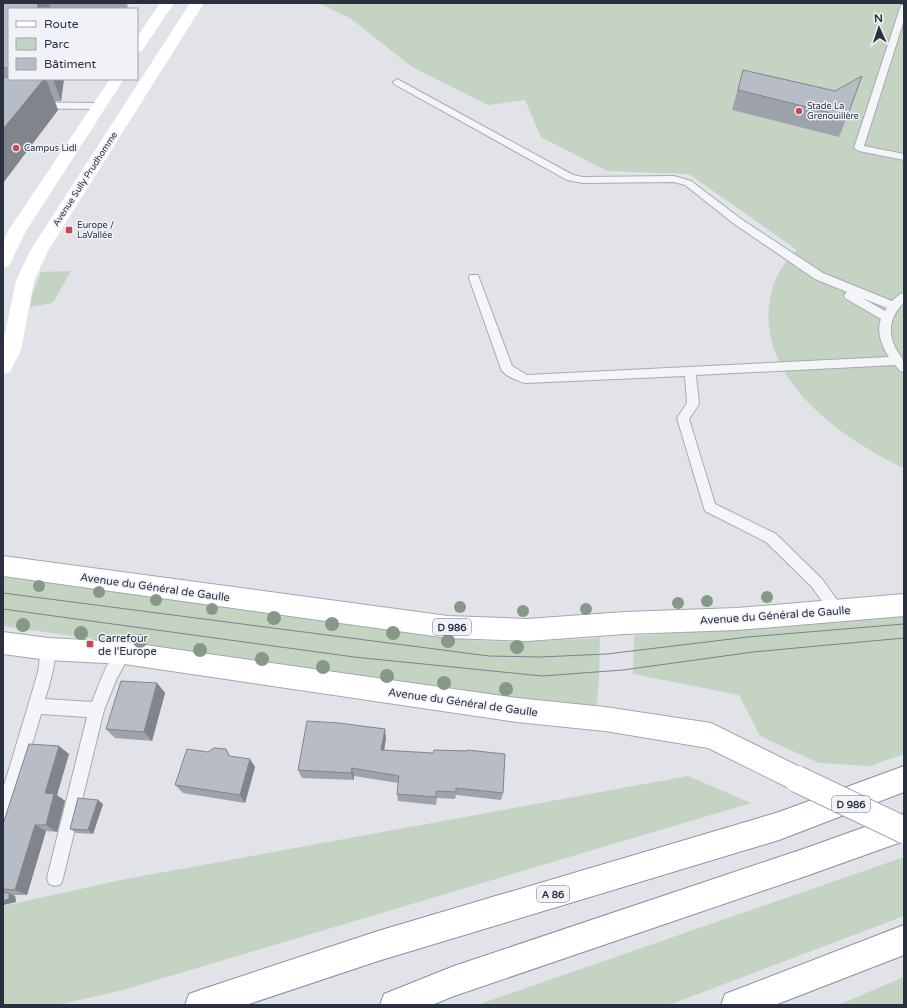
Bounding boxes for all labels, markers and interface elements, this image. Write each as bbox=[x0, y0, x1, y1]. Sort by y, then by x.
legend bbox=[8, 8, 138, 80]
north arrow bbox=[859, 8, 899, 48]
text: N bbox=[874, 12, 883, 25]
text: Route bbox=[44, 17, 79, 31]
text: Parc bbox=[44, 37, 69, 51]
text: Bâtiment bbox=[44, 57, 96, 71]
place label: Stade La Grenouillère bbox=[807, 101, 859, 122]
marker: Stade La Grenouillère bbox=[794, 106, 804, 116]
street label: Avenue Sully Prudhomme bbox=[51, 130, 120, 229]
marker: Campus Lidl bbox=[11, 143, 21, 153]
place label: Campus Lidl bbox=[24, 143, 77, 154]
place label: Europe / LaVallée bbox=[77, 220, 114, 241]
marker: Europe / LaVallée bbox=[64, 225, 74, 235]
street label: Avenue du Général de Gaulle bbox=[79, 571, 231, 604]
street label: Avenue du Général de Gaulle bbox=[699, 604, 851, 627]
road number: D 986 bbox=[433, 619, 471, 635]
place label: Carrefour de l'Europe bbox=[98, 632, 157, 658]
marker: Carrefour de l'Europe bbox=[85, 639, 95, 649]
street label: Avenue du Général de Gaulle bbox=[387, 686, 539, 719]
road number: D 986 bbox=[832, 796, 870, 812]
road number: A 86 bbox=[537, 886, 569, 902]

